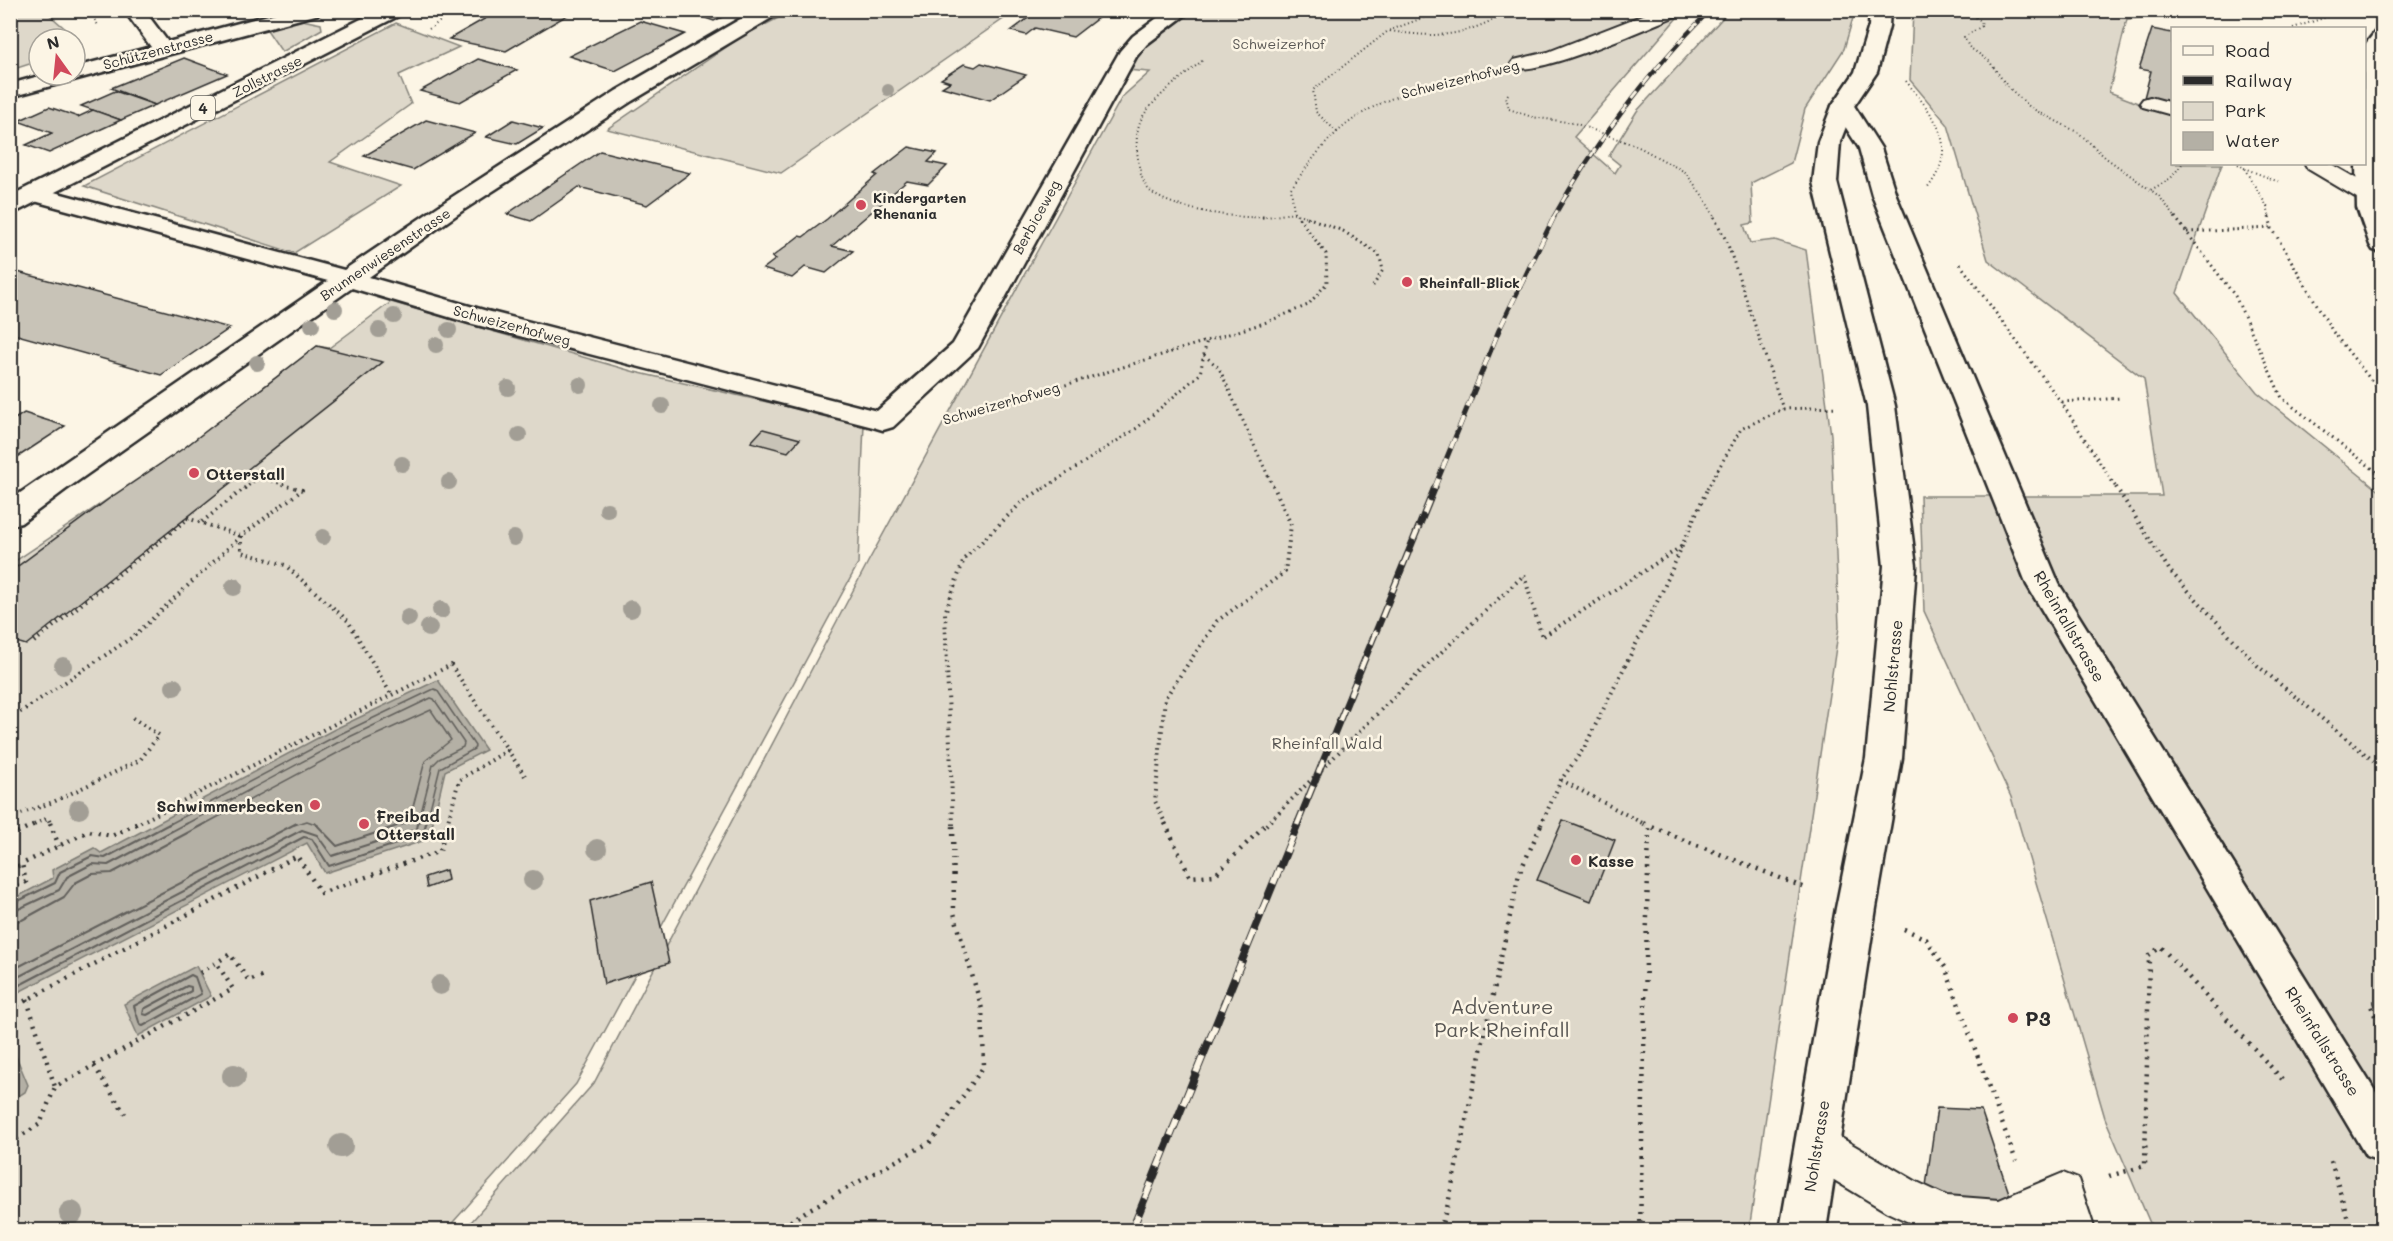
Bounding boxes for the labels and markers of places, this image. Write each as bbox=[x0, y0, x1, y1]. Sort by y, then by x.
place label: Kindergarten Rhenania bbox=[873, 188, 966, 223]
marker: Kindergarten Rhenania bbox=[854, 198, 868, 212]
place label: Rheinfall-Blick bbox=[1419, 273, 1520, 292]
marker: Rheinfall-Blick bbox=[1400, 275, 1414, 289]
place label: Otterstall bbox=[206, 463, 285, 484]
marker: Otterstall bbox=[187, 466, 201, 480]
place label: Schwimmerbecken bbox=[156, 795, 303, 816]
marker: Schwimmerbecken bbox=[308, 798, 322, 812]
place label: Freibad Otterstall bbox=[376, 805, 455, 844]
marker: Freibad Otterstall bbox=[357, 817, 371, 831]
place label: Kasse bbox=[1588, 850, 1634, 871]
marker: Kasse bbox=[1569, 853, 1583, 867]
place label: P3 bbox=[2025, 1005, 2051, 1031]
marker: P3 bbox=[2006, 1011, 2020, 1025]

